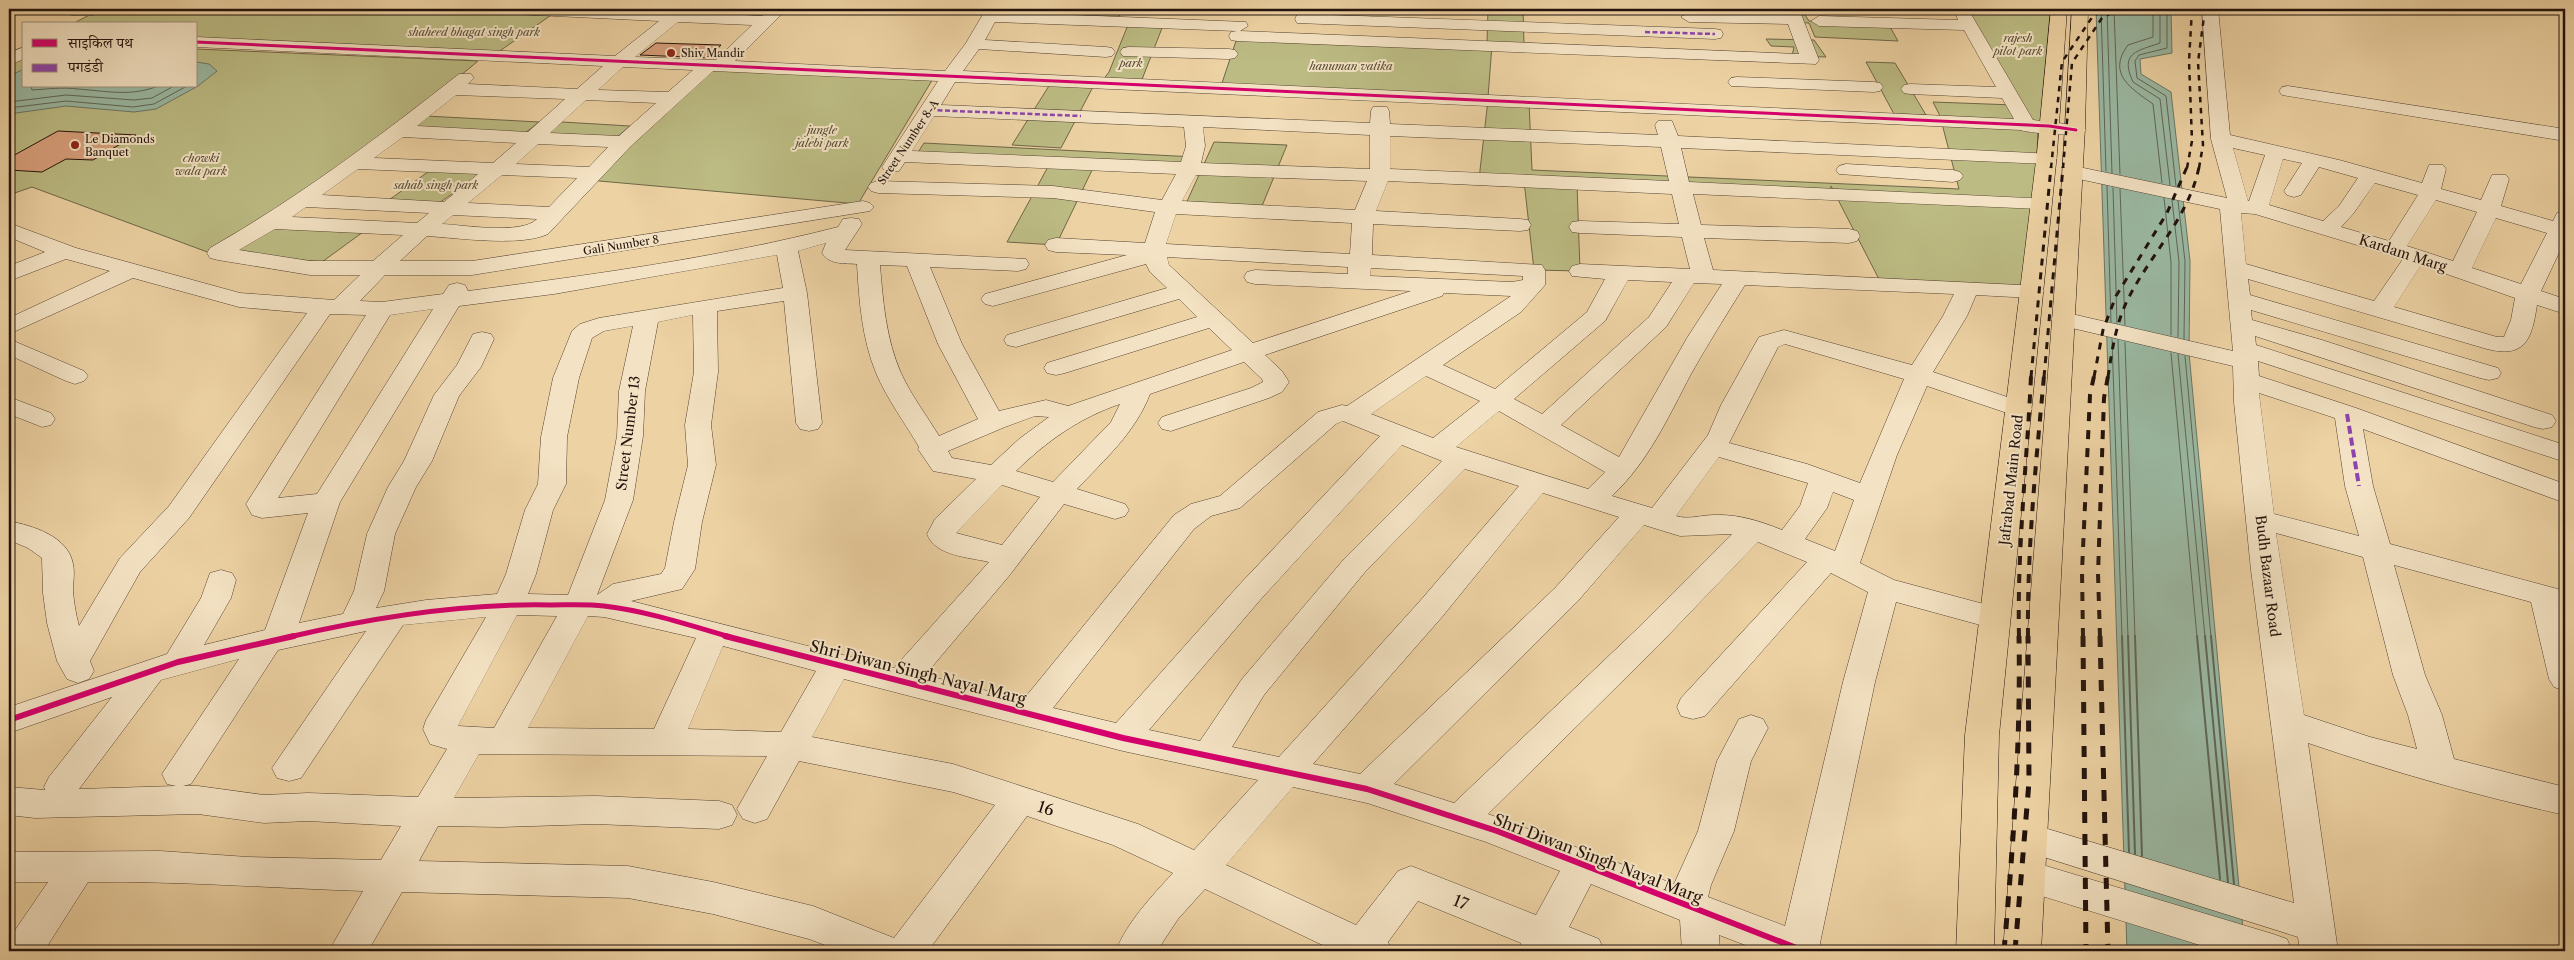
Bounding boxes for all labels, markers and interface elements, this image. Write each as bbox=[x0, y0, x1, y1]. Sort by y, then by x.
legend bbox=[22, 22, 198, 88]
park label: shaheed bhagat singh park bbox=[407, 25, 540, 39]
park label: rajesh pilot park bbox=[1991, 31, 2043, 58]
text: साइकिल पथ bbox=[67, 33, 134, 52]
place label: Shiv Mandir bbox=[681, 46, 745, 60]
marker: Shiv Mandir bbox=[665, 47, 677, 59]
park label: park bbox=[1117, 56, 1143, 70]
text: पगडंडी bbox=[67, 57, 104, 76]
park label: hanuman vatika bbox=[1308, 59, 1393, 73]
street label: Street Number 8-A bbox=[874, 96, 942, 187]
park label: jungle jalebi park bbox=[792, 123, 849, 150]
place label: Le Diamonds Banquet bbox=[85, 132, 155, 159]
marker: Le Diamonds Banquet bbox=[69, 139, 81, 151]
park label: chowki wala park bbox=[175, 151, 227, 178]
park label: sahab singh park bbox=[393, 178, 479, 192]
street label: Kardam Marg bbox=[2357, 230, 2450, 276]
street label: Gali Number 8 bbox=[582, 232, 660, 258]
street label: Street Number 13 bbox=[612, 375, 644, 491]
street label: Jafrabad Main Road bbox=[1995, 413, 2027, 548]
street label: Budh Bazaar Road bbox=[2252, 514, 2284, 638]
street label: Shri Diwan Singh Nayal Marg bbox=[808, 635, 1029, 709]
street label: 16 bbox=[1035, 796, 1057, 820]
street label: Shri Diwan Singh Nayal Marg bbox=[1491, 809, 1706, 907]
street label: 17 bbox=[1450, 890, 1472, 914]

